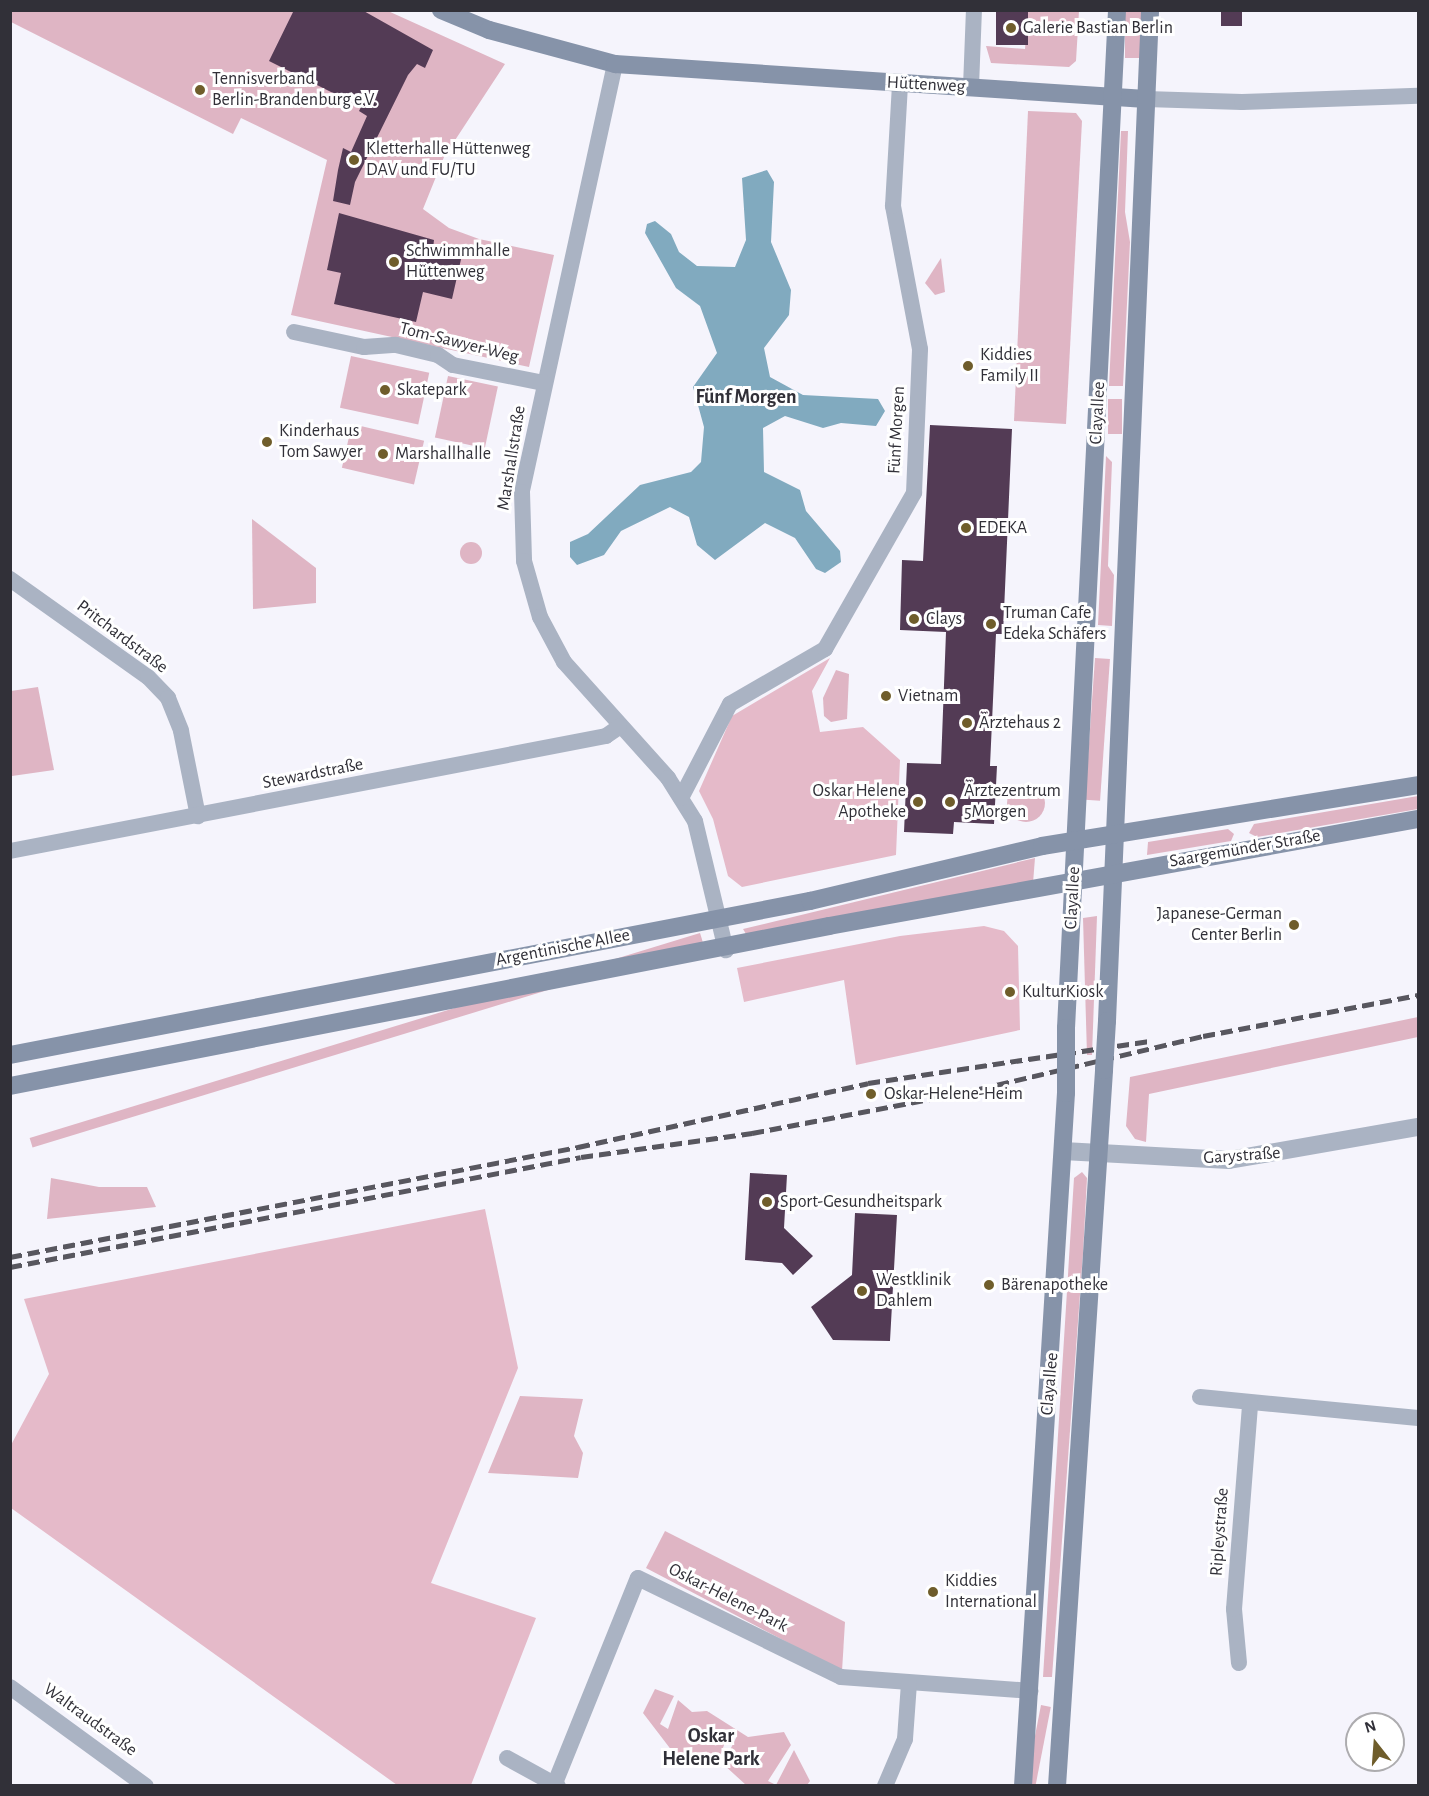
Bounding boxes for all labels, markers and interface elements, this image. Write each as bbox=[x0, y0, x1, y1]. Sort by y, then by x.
place label: Galerie Bastian Berlin bbox=[1023, 17, 1173, 39]
marker: Galerie Bastian Berlin bbox=[1004, 21, 1018, 35]
place label: Tennisverband Berlin-Brandenburg e.V. bbox=[212, 69, 377, 112]
street label: Hüttenweg bbox=[886, 72, 966, 98]
marker: Tennisverband Berlin-Brandenburg e.V. bbox=[193, 83, 207, 97]
place label: Kletterhalle Hüttenweg DAV und FU/TU bbox=[366, 139, 530, 182]
marker: Kletterhalle Hüttenweg DAV und FU/TU bbox=[347, 153, 361, 167]
place label: Schwimmhalle Hüttenweg bbox=[406, 241, 510, 284]
marker: Schwimmhalle Hüttenweg bbox=[387, 255, 401, 269]
street label: Tom-Sawyer-Weg bbox=[397, 318, 521, 368]
place label: Kiddies Family II bbox=[980, 345, 1039, 388]
marker: Kiddies Family II bbox=[961, 359, 975, 373]
place label: Skatepark bbox=[397, 379, 467, 401]
street label: Clayallee bbox=[1086, 381, 1110, 445]
marker: Skatepark bbox=[378, 383, 392, 397]
district label: Fünf Morgen bbox=[696, 385, 796, 409]
street label: Fünf Morgen bbox=[884, 385, 910, 475]
street label: Marshallstraße bbox=[493, 404, 531, 512]
place label: Kinderhaus Tom Sawyer bbox=[279, 421, 363, 464]
marker: Kinderhaus Tom Sawyer bbox=[260, 435, 274, 449]
place label: Marshallhalle bbox=[395, 443, 491, 465]
marker: Marshallhalle bbox=[376, 447, 390, 461]
place label: EDEKA bbox=[978, 517, 1027, 539]
marker: EDEKA bbox=[959, 521, 973, 535]
street label: Pritchardstraße bbox=[72, 596, 172, 678]
place label: Truman Cafe Edeka Schäfers bbox=[1003, 603, 1106, 646]
place label: Clays bbox=[926, 608, 962, 630]
marker: Clays bbox=[907, 612, 921, 626]
marker: Truman Cafe Edeka Schäfers bbox=[984, 617, 998, 631]
place label: Vietnam bbox=[898, 685, 958, 707]
marker: Vietnam bbox=[879, 689, 893, 703]
place label: Ärztehaus 2 bbox=[979, 712, 1061, 734]
marker: Ärztehaus 2 bbox=[960, 716, 974, 730]
street label: Stewardstraße bbox=[261, 754, 365, 794]
place label: Oskar Helene Apotheke bbox=[813, 781, 906, 824]
place label: Ärztezentrum 5Morgen bbox=[964, 781, 1061, 824]
marker: Ärztezentrum 5Morgen bbox=[941, 793, 959, 811]
marker: Oskar Helene Apotheke bbox=[911, 795, 925, 809]
street label: Saargemünder Straße bbox=[1168, 825, 1322, 873]
street label: Clayallee bbox=[1061, 866, 1085, 930]
place label: Japanese-German Center Berlin bbox=[1157, 904, 1282, 946]
marker: Japanese-German Center Berlin bbox=[1287, 918, 1301, 932]
street label: Argentinische Allee bbox=[494, 924, 632, 972]
place label: KulturKiosk bbox=[1022, 981, 1103, 1003]
marker: KulturKiosk bbox=[1003, 985, 1017, 999]
place label: Oskar-Helene-Heim bbox=[884, 1083, 1023, 1105]
marker: Oskar-Helene-Heim bbox=[862, 1085, 880, 1103]
street label: Garystraße bbox=[1203, 1143, 1281, 1169]
place label: Sport-Gesundheitspark bbox=[780, 1191, 942, 1213]
marker: Sport-Gesundheitspark bbox=[758, 1193, 776, 1211]
place label: Westklinik Dahlem bbox=[876, 1270, 951, 1312]
place label: Bärenapotheke bbox=[1001, 1274, 1108, 1296]
marker: Bärenapotheke bbox=[982, 1278, 996, 1292]
marker: Westklinik Dahlem bbox=[853, 1282, 871, 1300]
street label: Clayallee bbox=[1036, 1352, 1064, 1416]
street label: Ripleystraße bbox=[1206, 1487, 1234, 1577]
street label: Oskar-Helene-Park bbox=[665, 1559, 791, 1637]
place label: Kiddies International bbox=[945, 1571, 1037, 1614]
marker: Kiddies International bbox=[926, 1585, 940, 1599]
street label: Waltraudstraße bbox=[39, 1679, 141, 1761]
north arrow bbox=[1345, 1712, 1405, 1772]
text: N bbox=[1363, 1717, 1378, 1736]
district label: Oskar Helene Park bbox=[662, 1725, 760, 1772]

